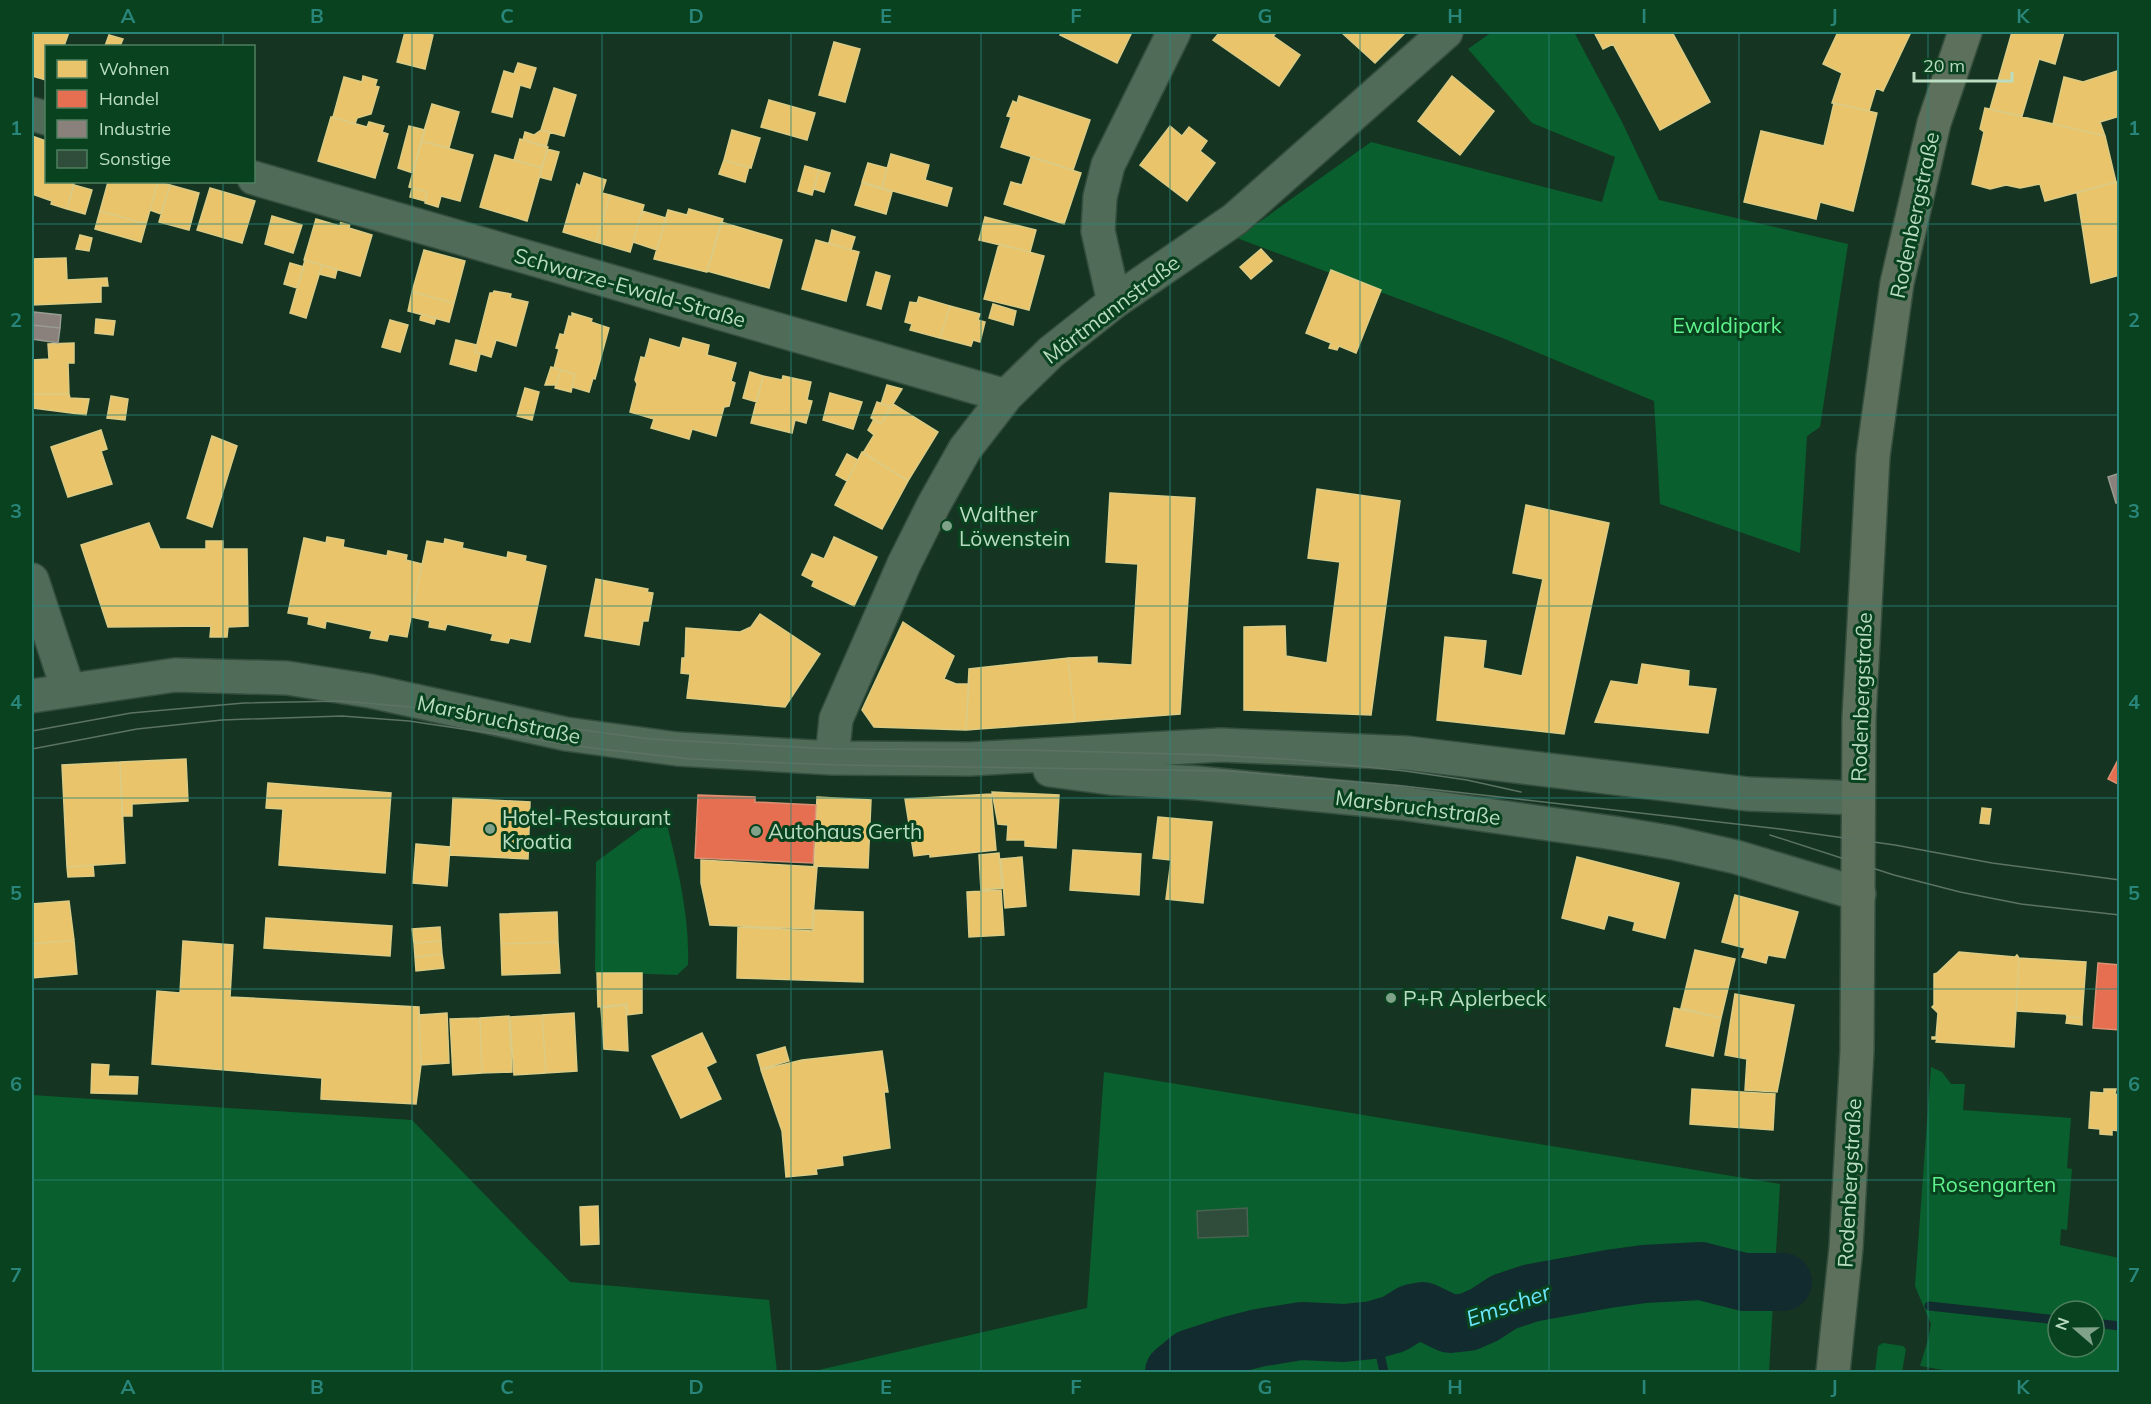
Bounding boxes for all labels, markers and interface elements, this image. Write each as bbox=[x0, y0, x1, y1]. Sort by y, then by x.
text: A bbox=[121, 3, 136, 28]
text: B bbox=[310, 3, 324, 28]
text: C bbox=[500, 3, 514, 28]
text: D bbox=[688, 3, 704, 28]
text: E bbox=[880, 3, 892, 28]
text: F bbox=[1070, 3, 1082, 28]
text: G bbox=[1258, 3, 1272, 28]
text: H bbox=[1447, 3, 1463, 28]
text: I bbox=[1641, 3, 1647, 28]
text: J bbox=[1830, 3, 1838, 28]
text: K bbox=[2016, 3, 2030, 28]
legend bbox=[45, 45, 255, 183]
scale bar bbox=[1914, 45, 2012, 83]
text: 20 m bbox=[1923, 54, 1965, 77]
text: Wohnen bbox=[99, 57, 170, 80]
text: Handel bbox=[99, 87, 159, 110]
text: 1 bbox=[10, 115, 22, 140]
text: 1 bbox=[2128, 115, 2140, 140]
text: Industrie bbox=[99, 117, 171, 140]
street label: Rodenbergstraße bbox=[1884, 129, 1944, 301]
text: Sonstige bbox=[99, 147, 171, 170]
street label: Schwarze-Ewald-Straße bbox=[511, 241, 749, 333]
street label: Märtmannstraße bbox=[1038, 249, 1184, 369]
text: 2 bbox=[10, 307, 22, 332]
text: 2 bbox=[2128, 307, 2140, 332]
park label: Ewaldipark bbox=[1672, 312, 1782, 338]
text: 3 bbox=[10, 498, 22, 523]
text: 3 bbox=[2128, 498, 2140, 523]
place label: Walther Löwenstein bbox=[959, 501, 1070, 551]
marker: Walther Löwenstein bbox=[940, 519, 954, 533]
street label: Rodenbergstraße bbox=[1845, 612, 1877, 782]
text: 4 bbox=[10, 689, 22, 714]
street label: Marsbruchstraße bbox=[415, 689, 583, 749]
text: 4 bbox=[2128, 689, 2140, 714]
street label: Marsbruchstraße bbox=[1334, 784, 1502, 830]
place label: Hotel-Restaurant Kroatia bbox=[502, 804, 671, 854]
place label: Autohaus Gerth bbox=[768, 818, 922, 844]
marker: Hotel-Restaurant Kroatia bbox=[483, 822, 497, 836]
marker: Autohaus Gerth bbox=[749, 824, 763, 838]
text: 5 bbox=[10, 880, 22, 905]
text: 5 bbox=[2128, 880, 2140, 905]
place label: P+R Aplerbeck bbox=[1403, 985, 1547, 1011]
marker: P+R Aplerbeck bbox=[1384, 991, 1398, 1005]
text: 6 bbox=[10, 1071, 22, 1096]
text: 6 bbox=[2128, 1071, 2140, 1096]
street label: Rodenbergstraße bbox=[1832, 1098, 1866, 1268]
park label: Rosengarten bbox=[1932, 1171, 2056, 1197]
text: 7 bbox=[10, 1262, 22, 1287]
text: 7 bbox=[2128, 1262, 2140, 1287]
water label: Emscher bbox=[1462, 1277, 1555, 1332]
north arrow bbox=[2046, 1299, 2106, 1359]
text: N bbox=[2050, 1315, 2073, 1333]
text: A bbox=[121, 1374, 136, 1399]
text: B bbox=[310, 1374, 324, 1399]
text: C bbox=[500, 1374, 514, 1399]
text: D bbox=[688, 1374, 704, 1399]
text: E bbox=[880, 1374, 892, 1399]
text: F bbox=[1070, 1374, 1082, 1399]
text: G bbox=[1258, 1374, 1272, 1399]
text: H bbox=[1447, 1374, 1463, 1399]
text: I bbox=[1641, 1374, 1647, 1399]
text: J bbox=[1830, 1374, 1838, 1399]
text: K bbox=[2016, 1374, 2030, 1399]

